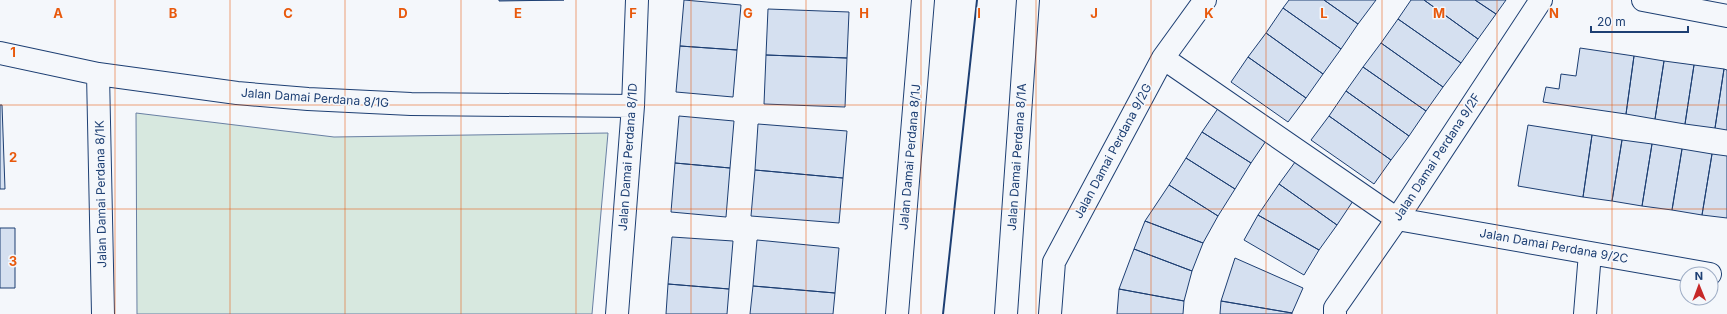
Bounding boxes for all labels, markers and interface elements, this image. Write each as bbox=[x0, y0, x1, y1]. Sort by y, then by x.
text: A bbox=[53, 5, 63, 21]
text: B bbox=[169, 5, 178, 21]
text: C bbox=[283, 5, 293, 21]
text: D bbox=[398, 5, 408, 21]
text: E bbox=[514, 5, 522, 21]
text: F bbox=[629, 5, 637, 21]
text: G bbox=[743, 5, 753, 21]
text: H bbox=[859, 5, 869, 21]
text: I bbox=[977, 5, 981, 21]
text: J bbox=[1090, 5, 1098, 21]
text: K bbox=[1204, 5, 1214, 21]
text: L bbox=[1320, 5, 1328, 21]
text: M bbox=[1433, 5, 1445, 21]
text: N bbox=[1549, 5, 1559, 21]
scale bar bbox=[1591, 8, 1688, 34]
text: 20 m bbox=[1597, 14, 1626, 29]
text: 1 bbox=[10, 44, 16, 60]
street label: Jalan Damai Perdana 9/2G bbox=[1071, 81, 1155, 221]
street label: Jalan Damai Perdana 8/1D bbox=[615, 83, 640, 231]
street label: Jalan Damai Perdana 8/1J bbox=[896, 83, 923, 230]
street label: Jalan Damai Perdana 8/1A bbox=[1004, 83, 1029, 231]
street label: Jalan Damai Perdana 8/1G bbox=[240, 85, 390, 110]
street label: Jalan Damai Perdana 9/2F bbox=[1390, 90, 1483, 223]
street label: Jalan Damai Perdana 8/1K bbox=[92, 120, 109, 268]
text: 2 bbox=[9, 149, 17, 165]
street label: Jalan Damai Perdana 9/2C bbox=[1479, 225, 1630, 266]
text: 3 bbox=[9, 253, 17, 269]
north arrow bbox=[1679, 266, 1719, 306]
text: N bbox=[1695, 269, 1703, 283]

